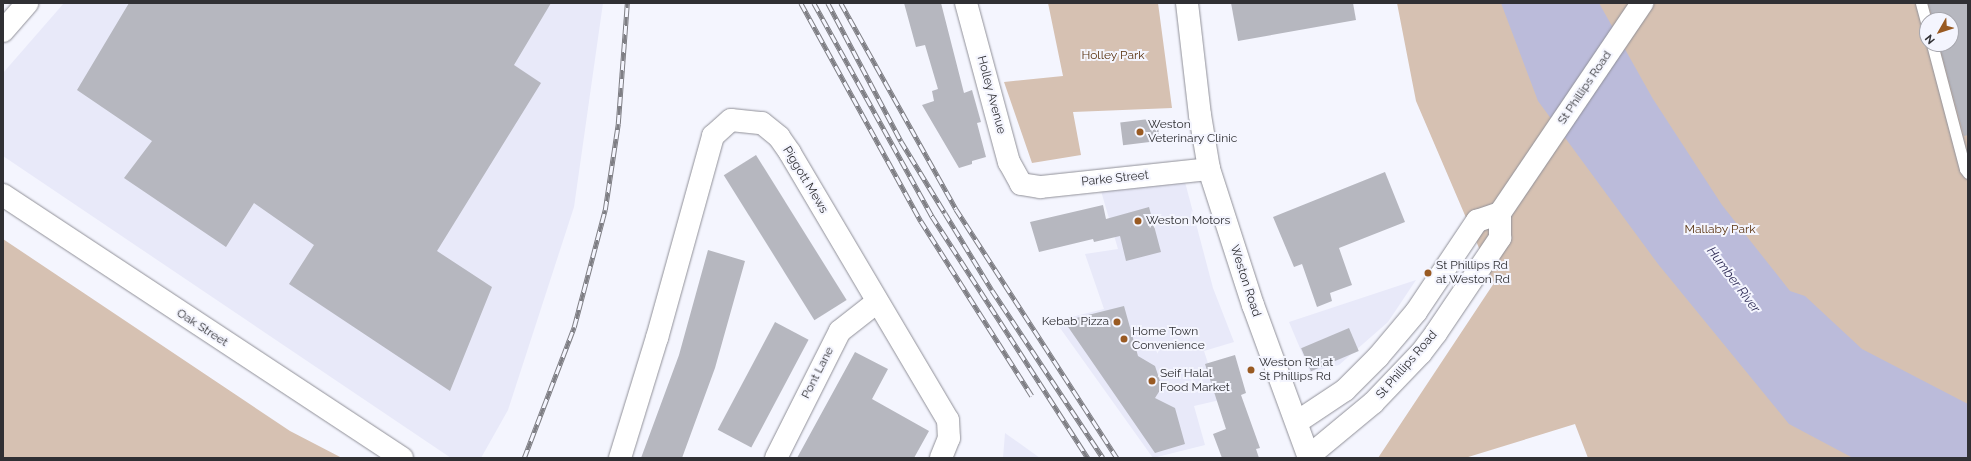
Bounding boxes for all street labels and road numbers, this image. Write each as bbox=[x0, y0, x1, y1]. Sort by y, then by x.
street label: St Phillips Road bbox=[1555, 49, 1615, 127]
street label: Holley Avenue bbox=[974, 54, 1008, 136]
street label: Piggott Mews bbox=[779, 144, 831, 216]
street label: Parke Street bbox=[1081, 168, 1149, 190]
street label: Weston Road bbox=[1227, 243, 1263, 319]
street label: Oak Street bbox=[174, 306, 230, 350]
street label: St Phillips Road bbox=[1374, 328, 1440, 402]
street label: Pont Lane bbox=[799, 345, 837, 401]

